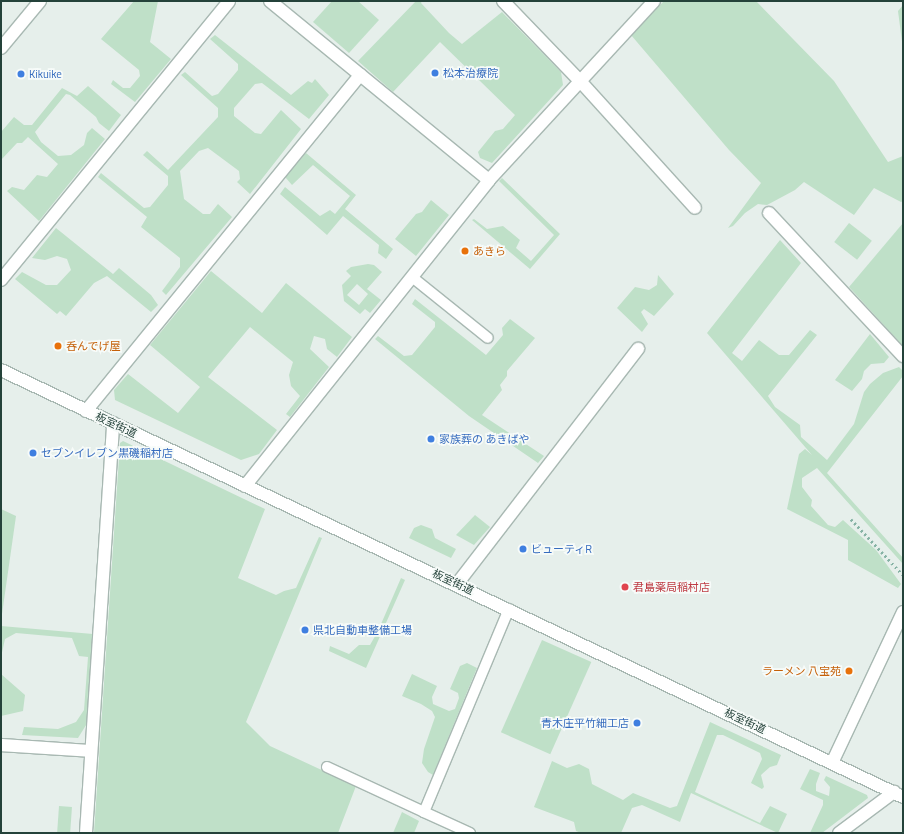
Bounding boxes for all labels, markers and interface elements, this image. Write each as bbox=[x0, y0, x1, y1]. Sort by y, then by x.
place label: 松本治療院 bbox=[443, 66, 498, 80]
place label: Kikuike bbox=[29, 67, 62, 81]
marker: 松本治療院 bbox=[430, 68, 440, 78]
marker: Kikuike bbox=[16, 69, 26, 79]
place label: あきら bbox=[473, 244, 506, 258]
marker: あきら bbox=[460, 246, 470, 256]
place label: 呑んでげ屋 bbox=[66, 339, 121, 353]
marker: 呑んでげ屋 bbox=[53, 341, 63, 351]
street label: 板室街道 bbox=[93, 410, 139, 440]
place label: 家族葬の あきばや bbox=[439, 432, 529, 446]
marker: 家族葬の あきばや bbox=[426, 434, 436, 444]
place label: セブンイレブン黒磯稲村店 bbox=[41, 446, 173, 460]
marker: セブンイレブン黒磯稲村店 bbox=[28, 448, 38, 458]
place label: ビューティR bbox=[531, 542, 593, 556]
marker: ビューティR bbox=[518, 544, 528, 554]
street label: 板室街道 bbox=[430, 567, 476, 597]
place label: 君島薬局稲村店 bbox=[633, 580, 710, 594]
marker: 君島薬局稲村店 bbox=[620, 582, 630, 592]
place label: 県北自動車整備工場 bbox=[313, 623, 412, 637]
marker: 県北自動車整備工場 bbox=[300, 625, 310, 635]
place label: ラーメン 八宝苑 bbox=[762, 664, 841, 678]
marker: ラーメン 八宝苑 bbox=[844, 666, 854, 676]
street label: 板室街道 bbox=[722, 706, 768, 736]
place label: 青木庄平竹細工店 bbox=[541, 716, 629, 730]
marker: 青木庄平竹細工店 bbox=[632, 718, 642, 728]

